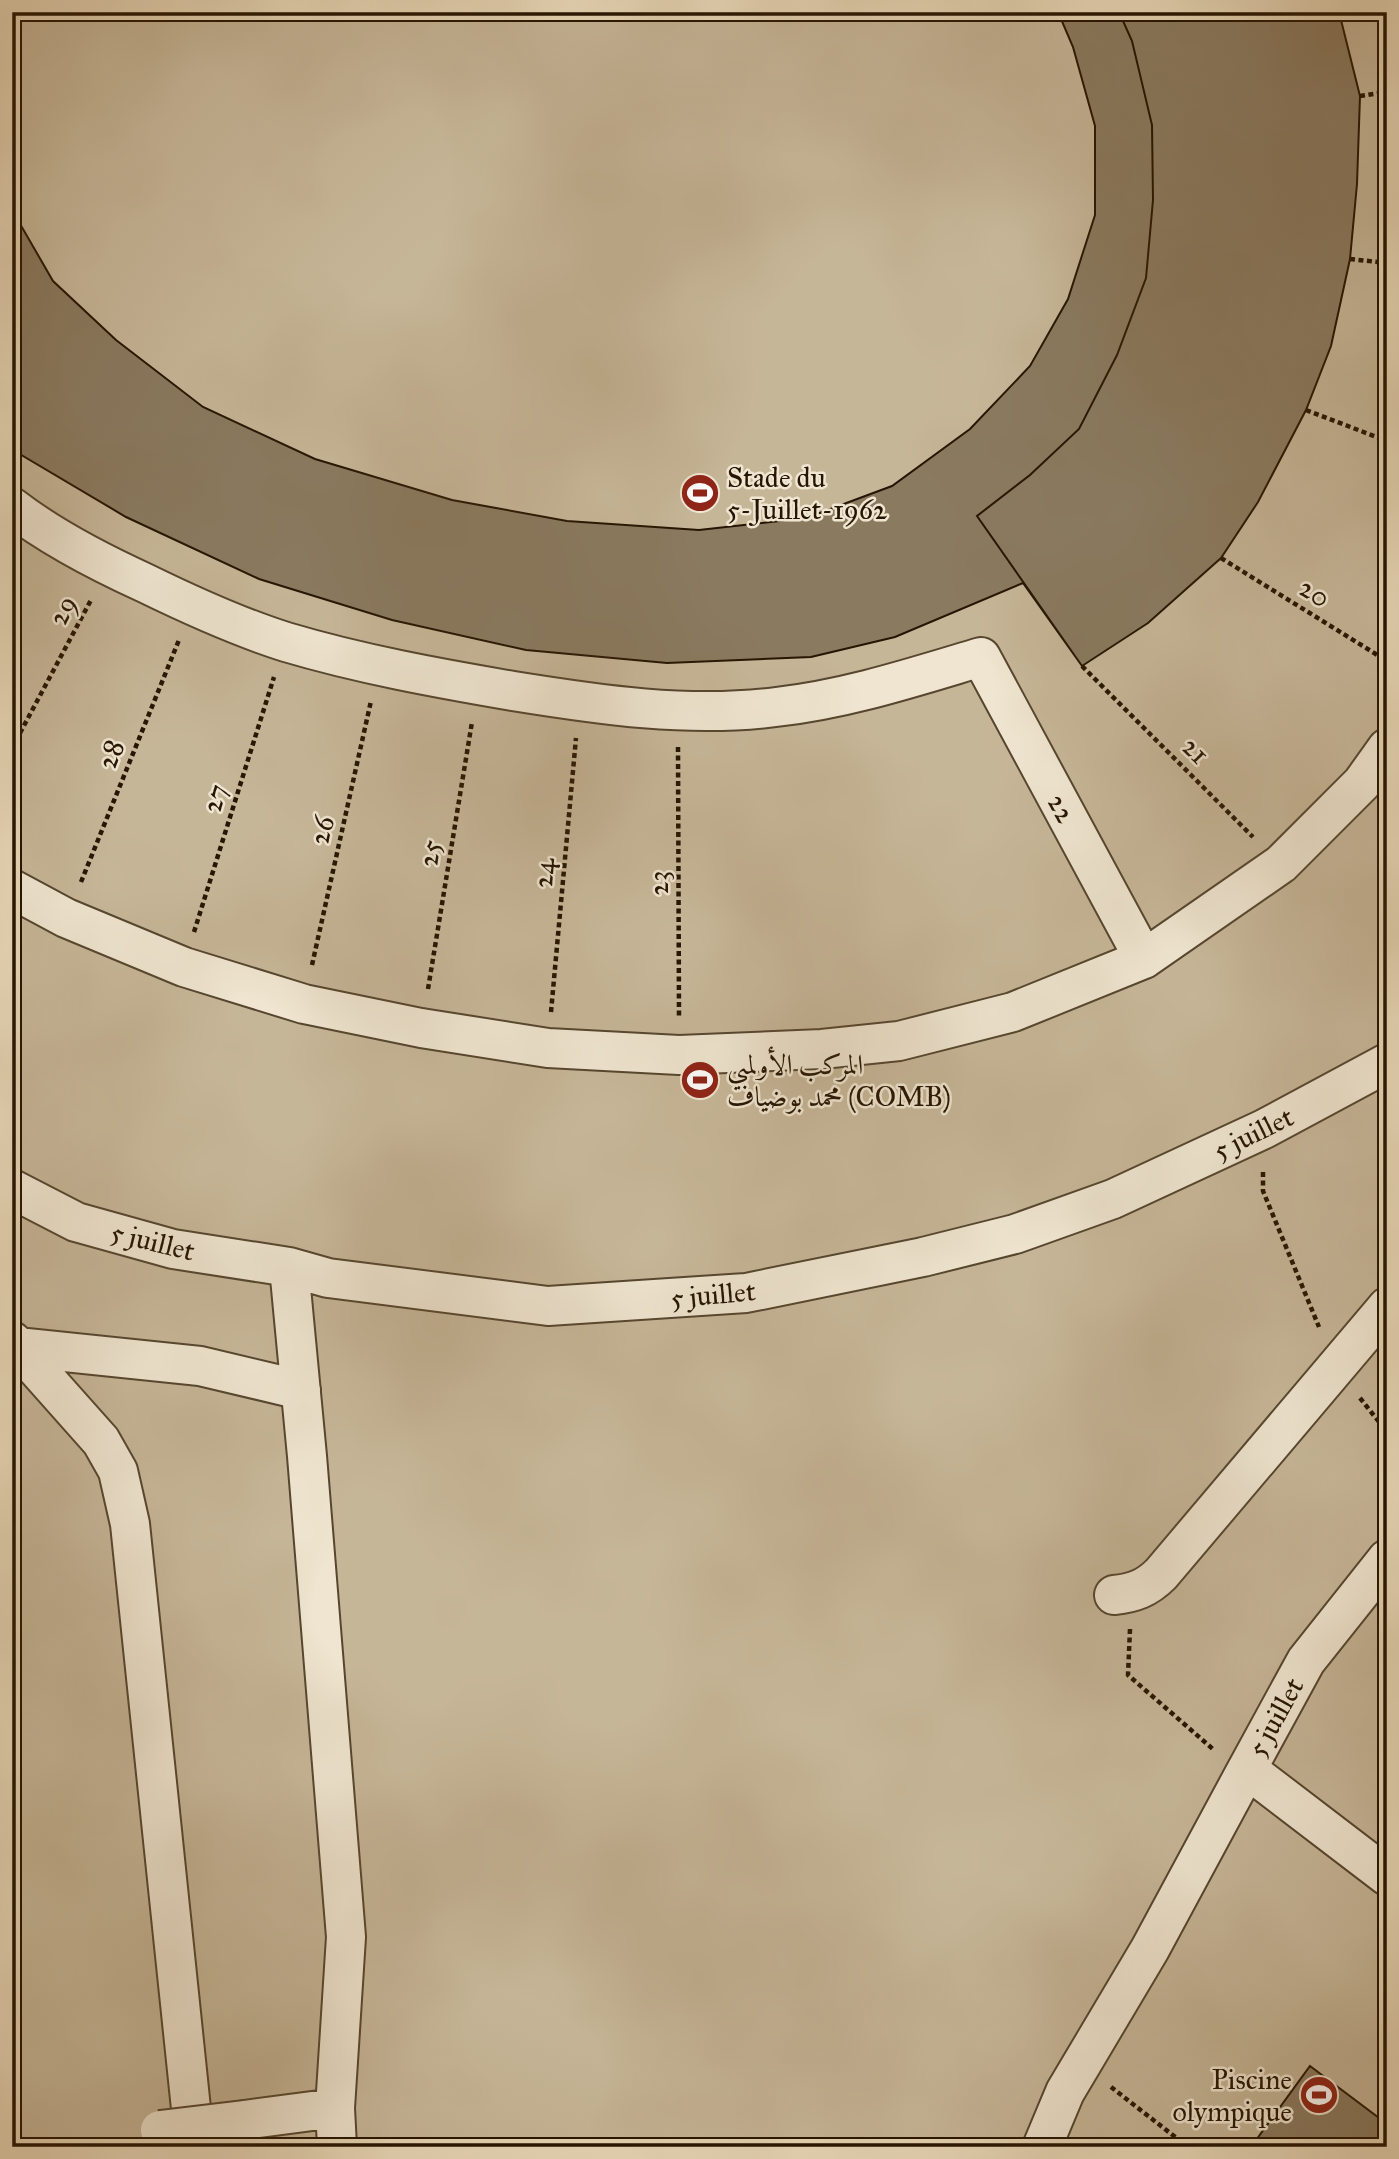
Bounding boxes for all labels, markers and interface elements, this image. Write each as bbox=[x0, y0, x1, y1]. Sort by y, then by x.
place label: Stade du 5-Juillet-1962 bbox=[727, 460, 887, 527]
sports icon: Stade du 5-Juillet-1962 bbox=[679, 472, 721, 514]
street label: 20 bbox=[1293, 570, 1337, 615]
street label: 29 bbox=[40, 589, 85, 631]
street label: 21 bbox=[1174, 729, 1217, 772]
street label: 28 bbox=[89, 734, 132, 774]
street label: 27 bbox=[194, 780, 235, 817]
street label: 22 bbox=[1040, 788, 1084, 829]
street label: 26 bbox=[301, 811, 342, 848]
street label: 25 bbox=[410, 837, 449, 869]
street label: 24 bbox=[525, 855, 562, 889]
street label: 23 bbox=[641, 870, 676, 896]
place label: المركب الأولمبي محمد بوضياف (COMB) bbox=[727, 1046, 951, 1114]
sports icon: المركب الأولمبي محمد بوضياف (COMB) bbox=[679, 1059, 721, 1101]
street label: 5 juillet bbox=[1207, 1099, 1299, 1168]
street label: 5 juillet bbox=[107, 1214, 198, 1269]
street label: 5 juillet bbox=[669, 1273, 757, 1316]
street label: 5 juillet bbox=[1240, 1671, 1311, 1763]
place label: Piscine olympique bbox=[1172, 2062, 1292, 2129]
sports icon: Piscine olympique bbox=[1298, 2074, 1340, 2116]

